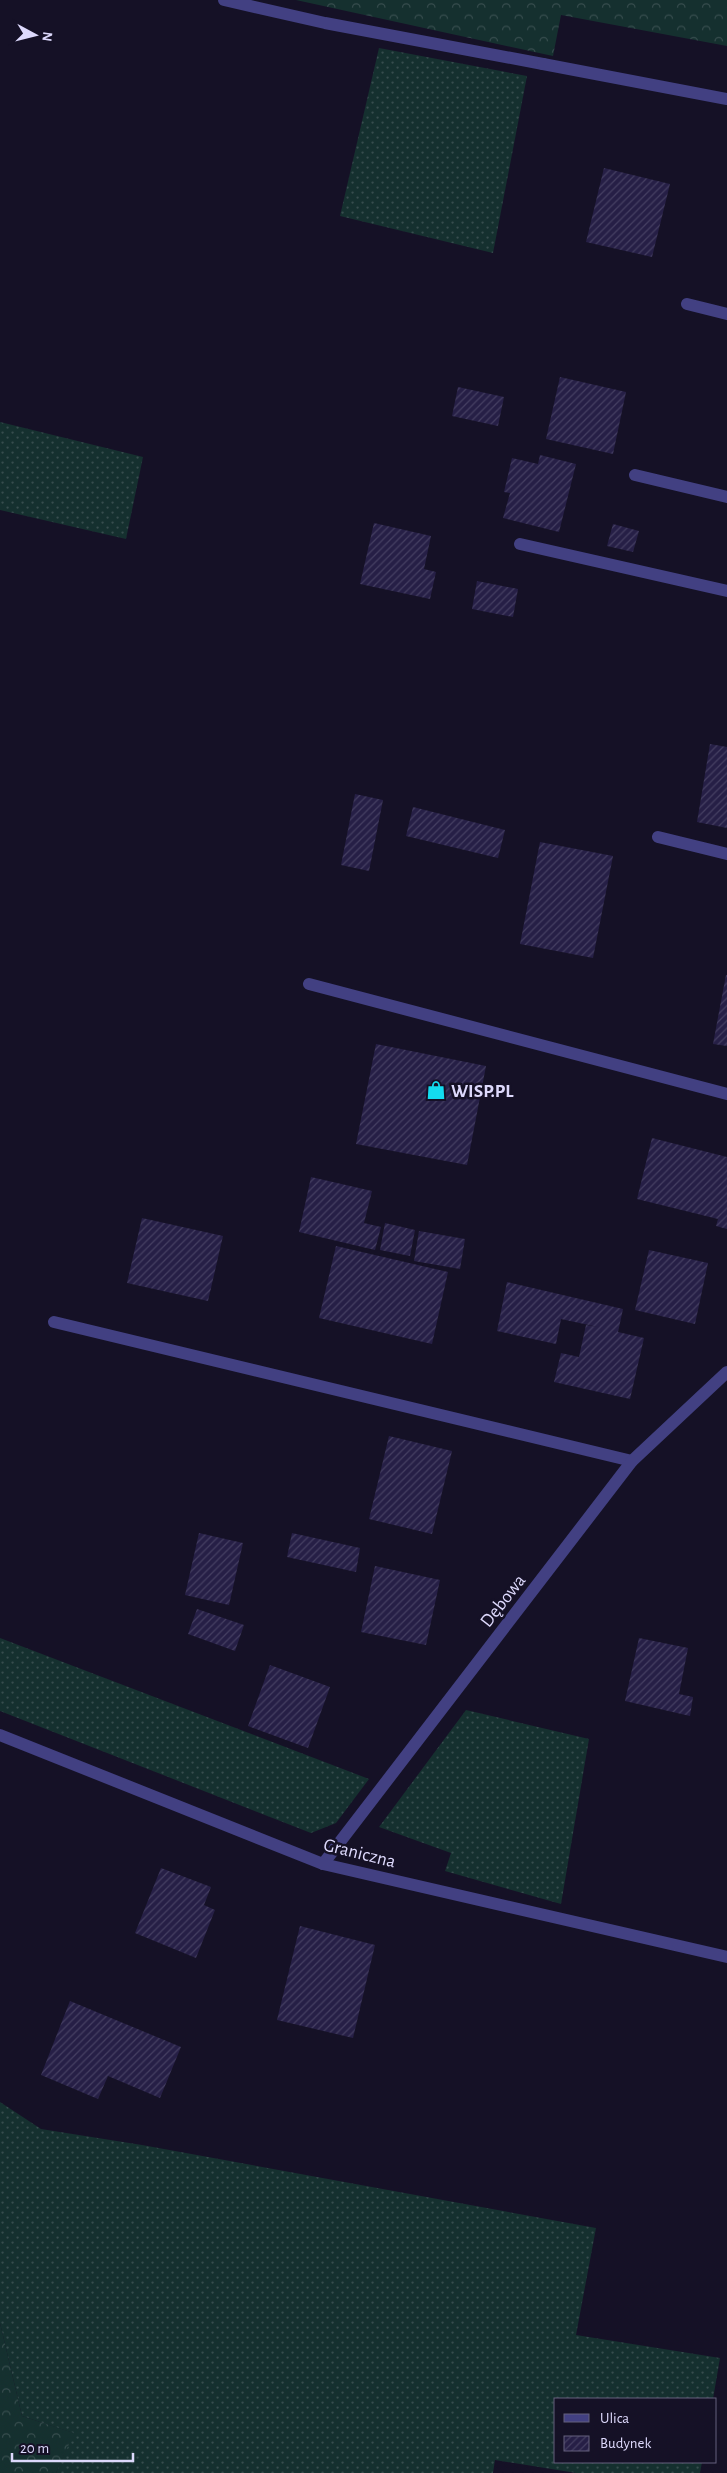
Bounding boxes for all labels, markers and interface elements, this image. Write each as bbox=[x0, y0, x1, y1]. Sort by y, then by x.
north arrow bbox=[10, 10, 60, 60]
text: N bbox=[39, 31, 54, 42]
shop icon: WISP.PL bbox=[425, 1079, 447, 1101]
place label: WISP.PL bbox=[451, 1082, 514, 1101]
street label: Dębowa bbox=[477, 1571, 530, 1631]
street label: Graniczna bbox=[322, 1835, 398, 1872]
legend bbox=[554, 2398, 717, 2463]
text: Ulica bbox=[600, 2411, 629, 2426]
scale bar bbox=[12, 2430, 134, 2462]
text: Budynek bbox=[600, 2436, 652, 2451]
text: 20 m bbox=[20, 2441, 49, 2456]

